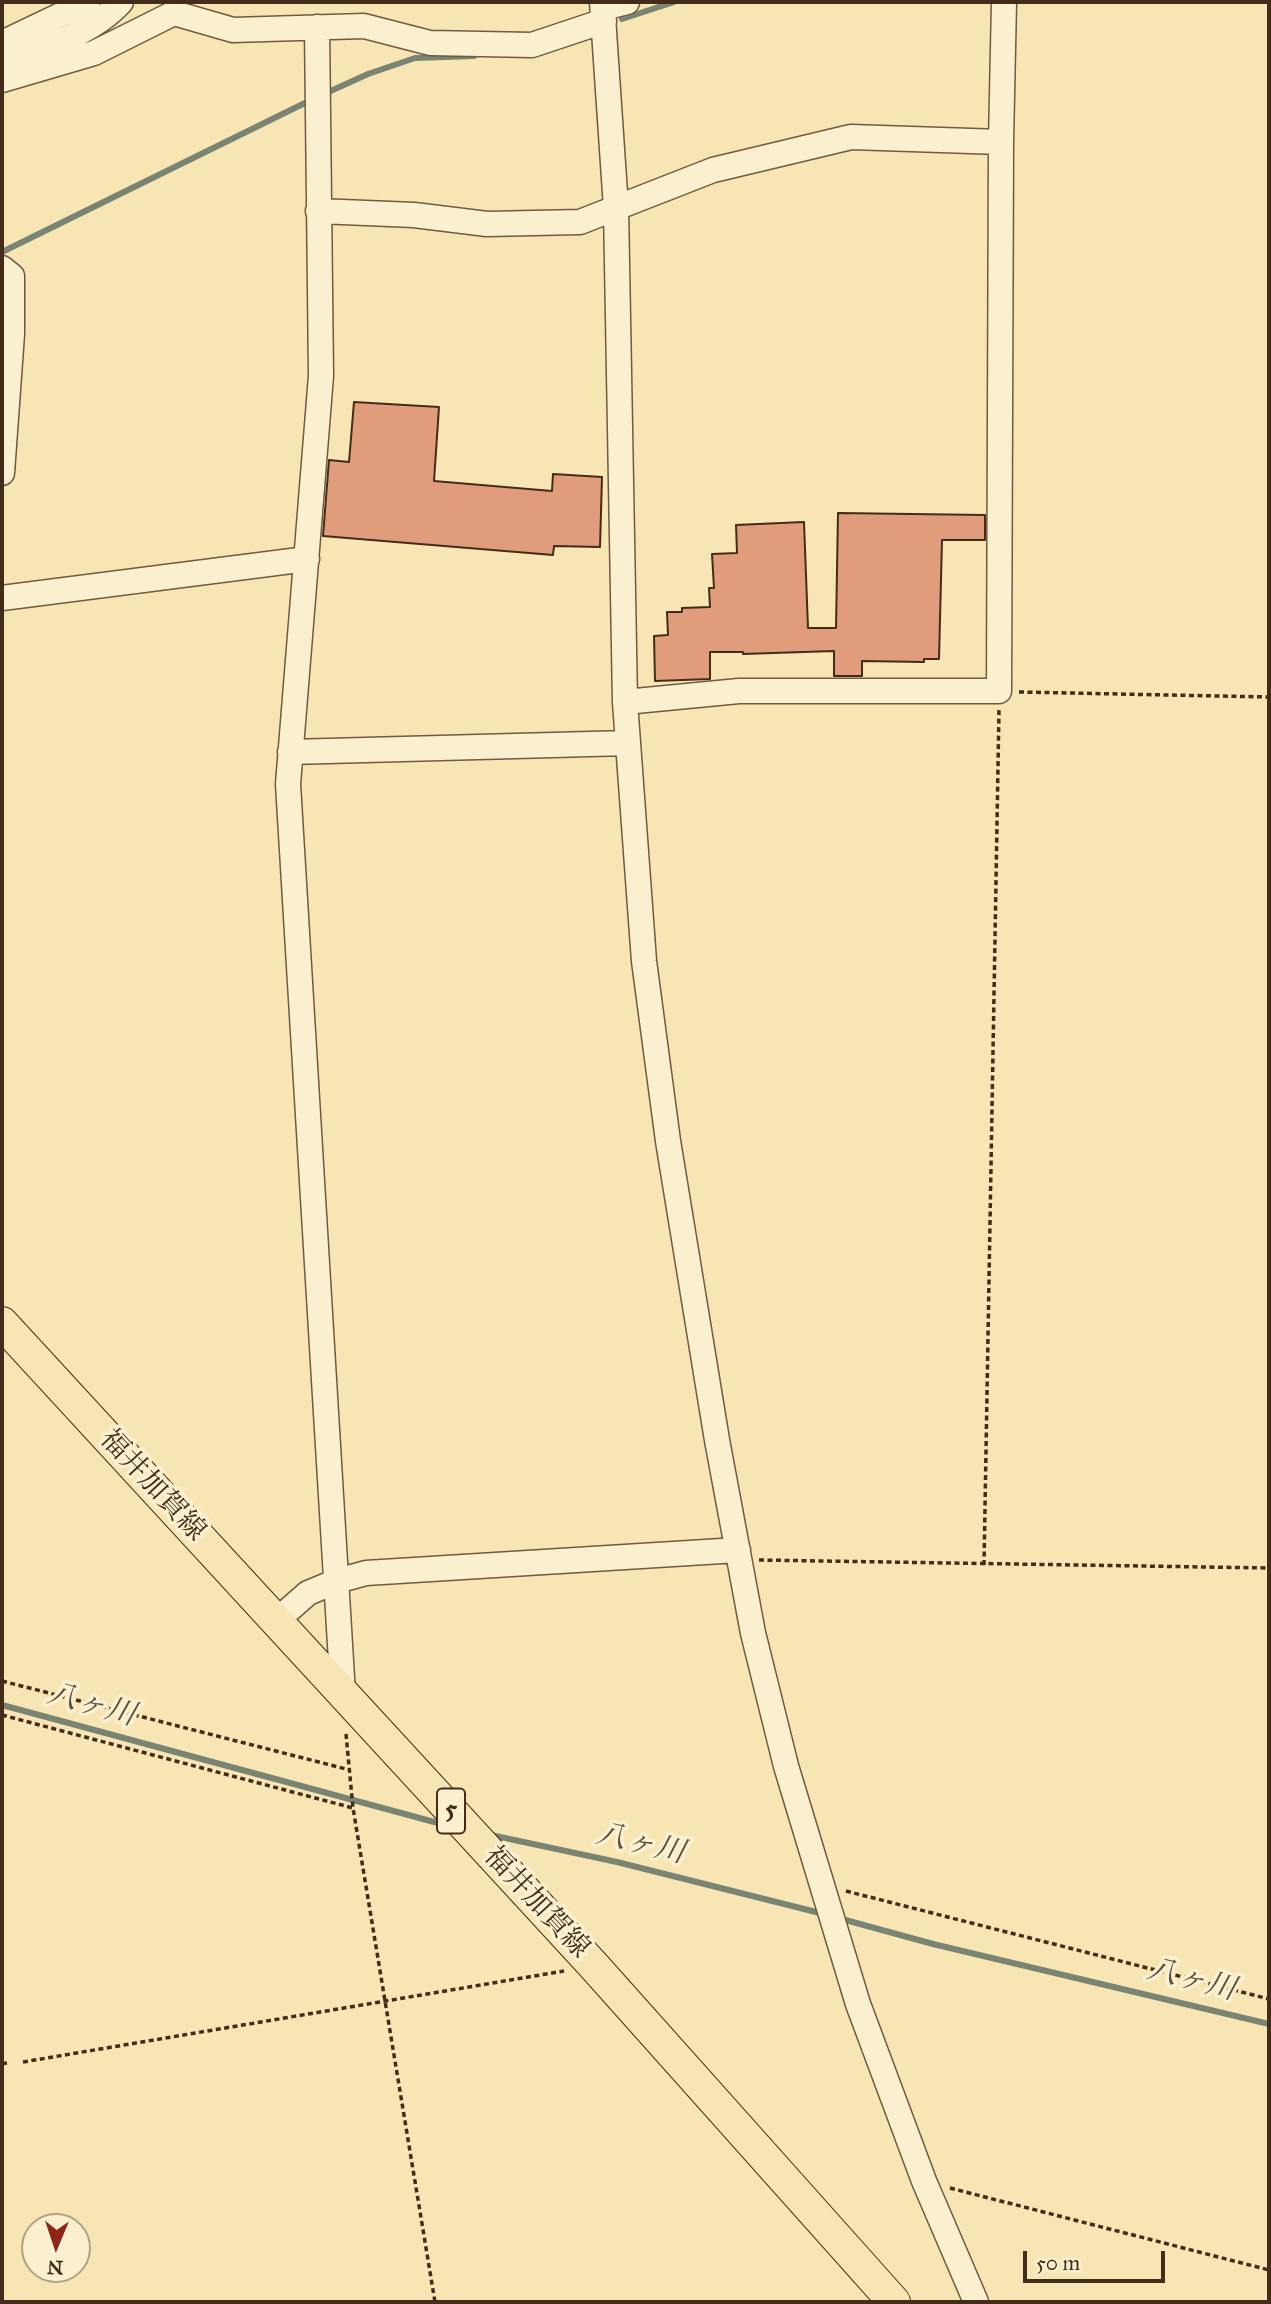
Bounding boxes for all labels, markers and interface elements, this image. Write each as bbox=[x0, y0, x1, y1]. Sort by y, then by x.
street label: 福井加賀線 bbox=[92, 1423, 212, 1549]
water label: 八ヶ川 bbox=[43, 1677, 139, 1735]
road number: 5 bbox=[437, 1788, 465, 1834]
water label: 八ヶ川 bbox=[592, 1817, 688, 1873]
street label: 福井加賀線 bbox=[476, 1840, 596, 1966]
water label: 八ヶ川 bbox=[1143, 1953, 1239, 2009]
north arrow bbox=[21, 2213, 91, 2283]
scale bar bbox=[1026, 2238, 1168, 2282]
text: 50 m bbox=[1036, 2250, 1080, 2276]
text: N bbox=[47, 2256, 64, 2279]

